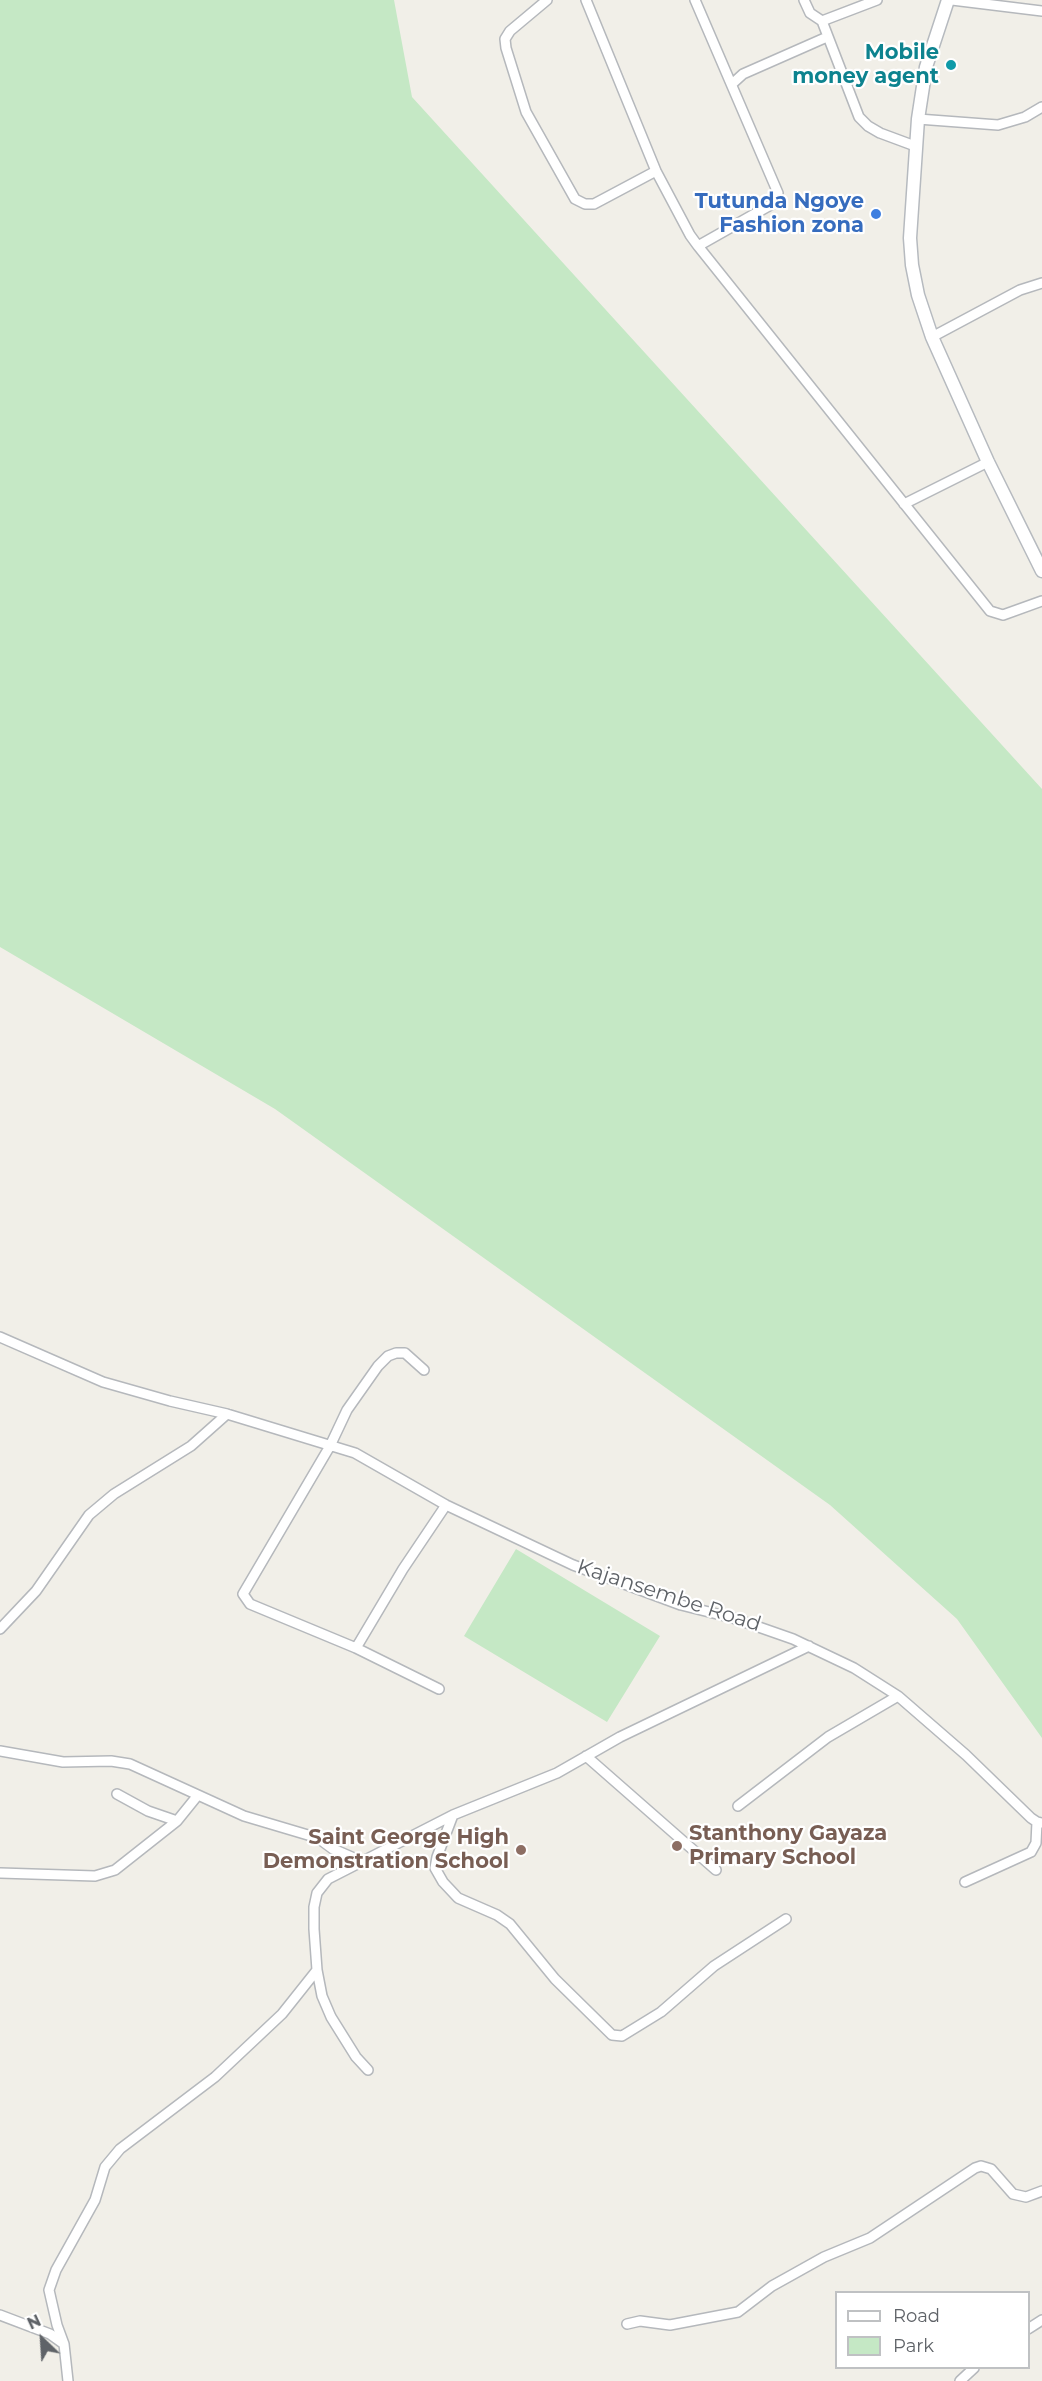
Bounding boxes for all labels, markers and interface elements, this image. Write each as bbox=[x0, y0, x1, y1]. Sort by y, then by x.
place label: Mobile money agent bbox=[792, 40, 939, 90]
marker: Mobile money agent bbox=[944, 58, 958, 72]
place label: Tutunda Ngoye Fashion zona bbox=[695, 189, 864, 239]
marker: Tutunda Ngoye Fashion zona bbox=[869, 207, 883, 221]
street label: Kajansembe Road bbox=[574, 1554, 764, 1638]
place label: Stanthony Gayaza Primary School bbox=[689, 1821, 887, 1871]
place label: Saint George High Demonstration School bbox=[263, 1825, 509, 1875]
marker: Stanthony Gayaza Primary School bbox=[670, 1839, 684, 1853]
marker: Saint George High Demonstration School bbox=[514, 1843, 528, 1857]
legend bbox=[835, 2291, 1030, 2369]
text: Road bbox=[893, 2305, 940, 2327]
north arrow bbox=[12, 2309, 72, 2369]
text: N bbox=[24, 2311, 44, 2334]
text: Park bbox=[893, 2335, 934, 2357]

